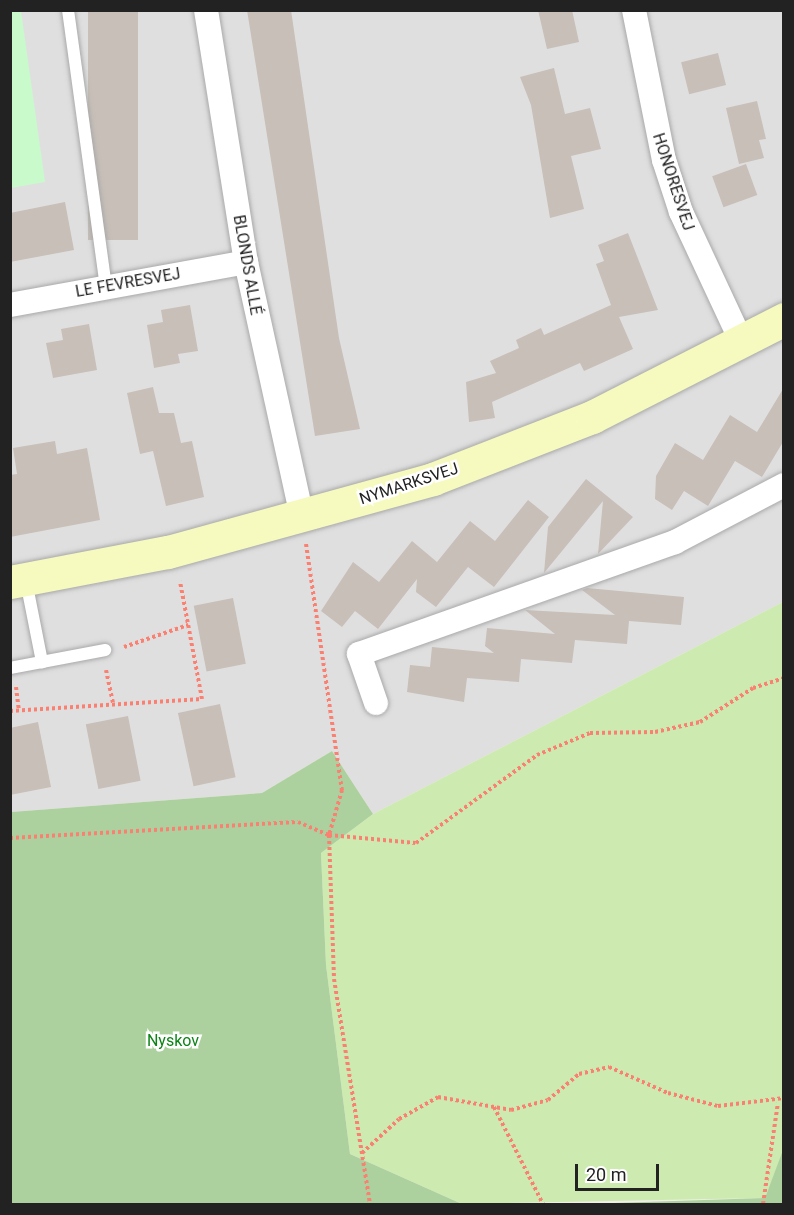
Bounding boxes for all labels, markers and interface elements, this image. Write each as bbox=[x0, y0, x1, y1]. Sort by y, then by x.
street label: HONORESVEJ bbox=[648, 131, 698, 233]
street label: BLONDS ALLÉ bbox=[229, 213, 265, 317]
street label: LE FEVRESVEJ bbox=[74, 264, 182, 302]
street label: NYMARKSVEJ bbox=[357, 459, 461, 509]
park label: Nyskov bbox=[147, 1031, 199, 1051]
scale bar bbox=[578, 1152, 662, 1190]
text: 20 m bbox=[586, 1164, 626, 1185]

